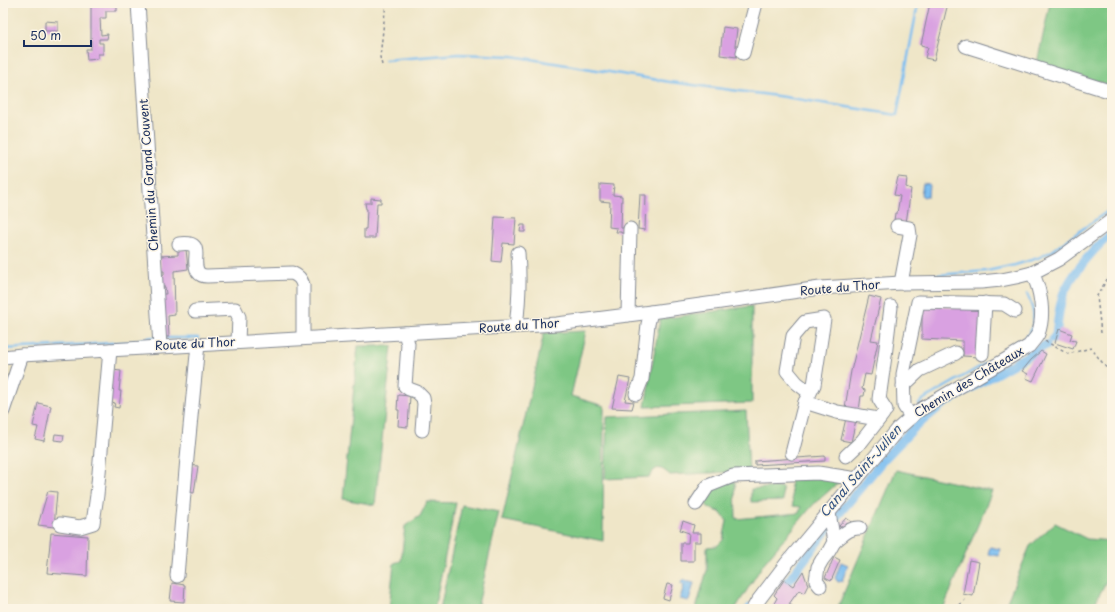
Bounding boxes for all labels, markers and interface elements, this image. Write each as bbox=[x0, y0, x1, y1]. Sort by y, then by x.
scale bar bbox=[24, 22, 91, 48]
text: 50 m bbox=[30, 26, 61, 44]
street label: Chemin du Grand Couvent bbox=[134, 98, 162, 252]
street label: Route du Thor bbox=[799, 274, 881, 299]
street label: Route du Thor bbox=[478, 313, 560, 337]
street label: Route du Thor bbox=[154, 332, 236, 354]
street label: Chemin des Châteaux bbox=[910, 341, 1027, 421]
water label: Canal Saint-Julien bbox=[814, 419, 906, 521]

